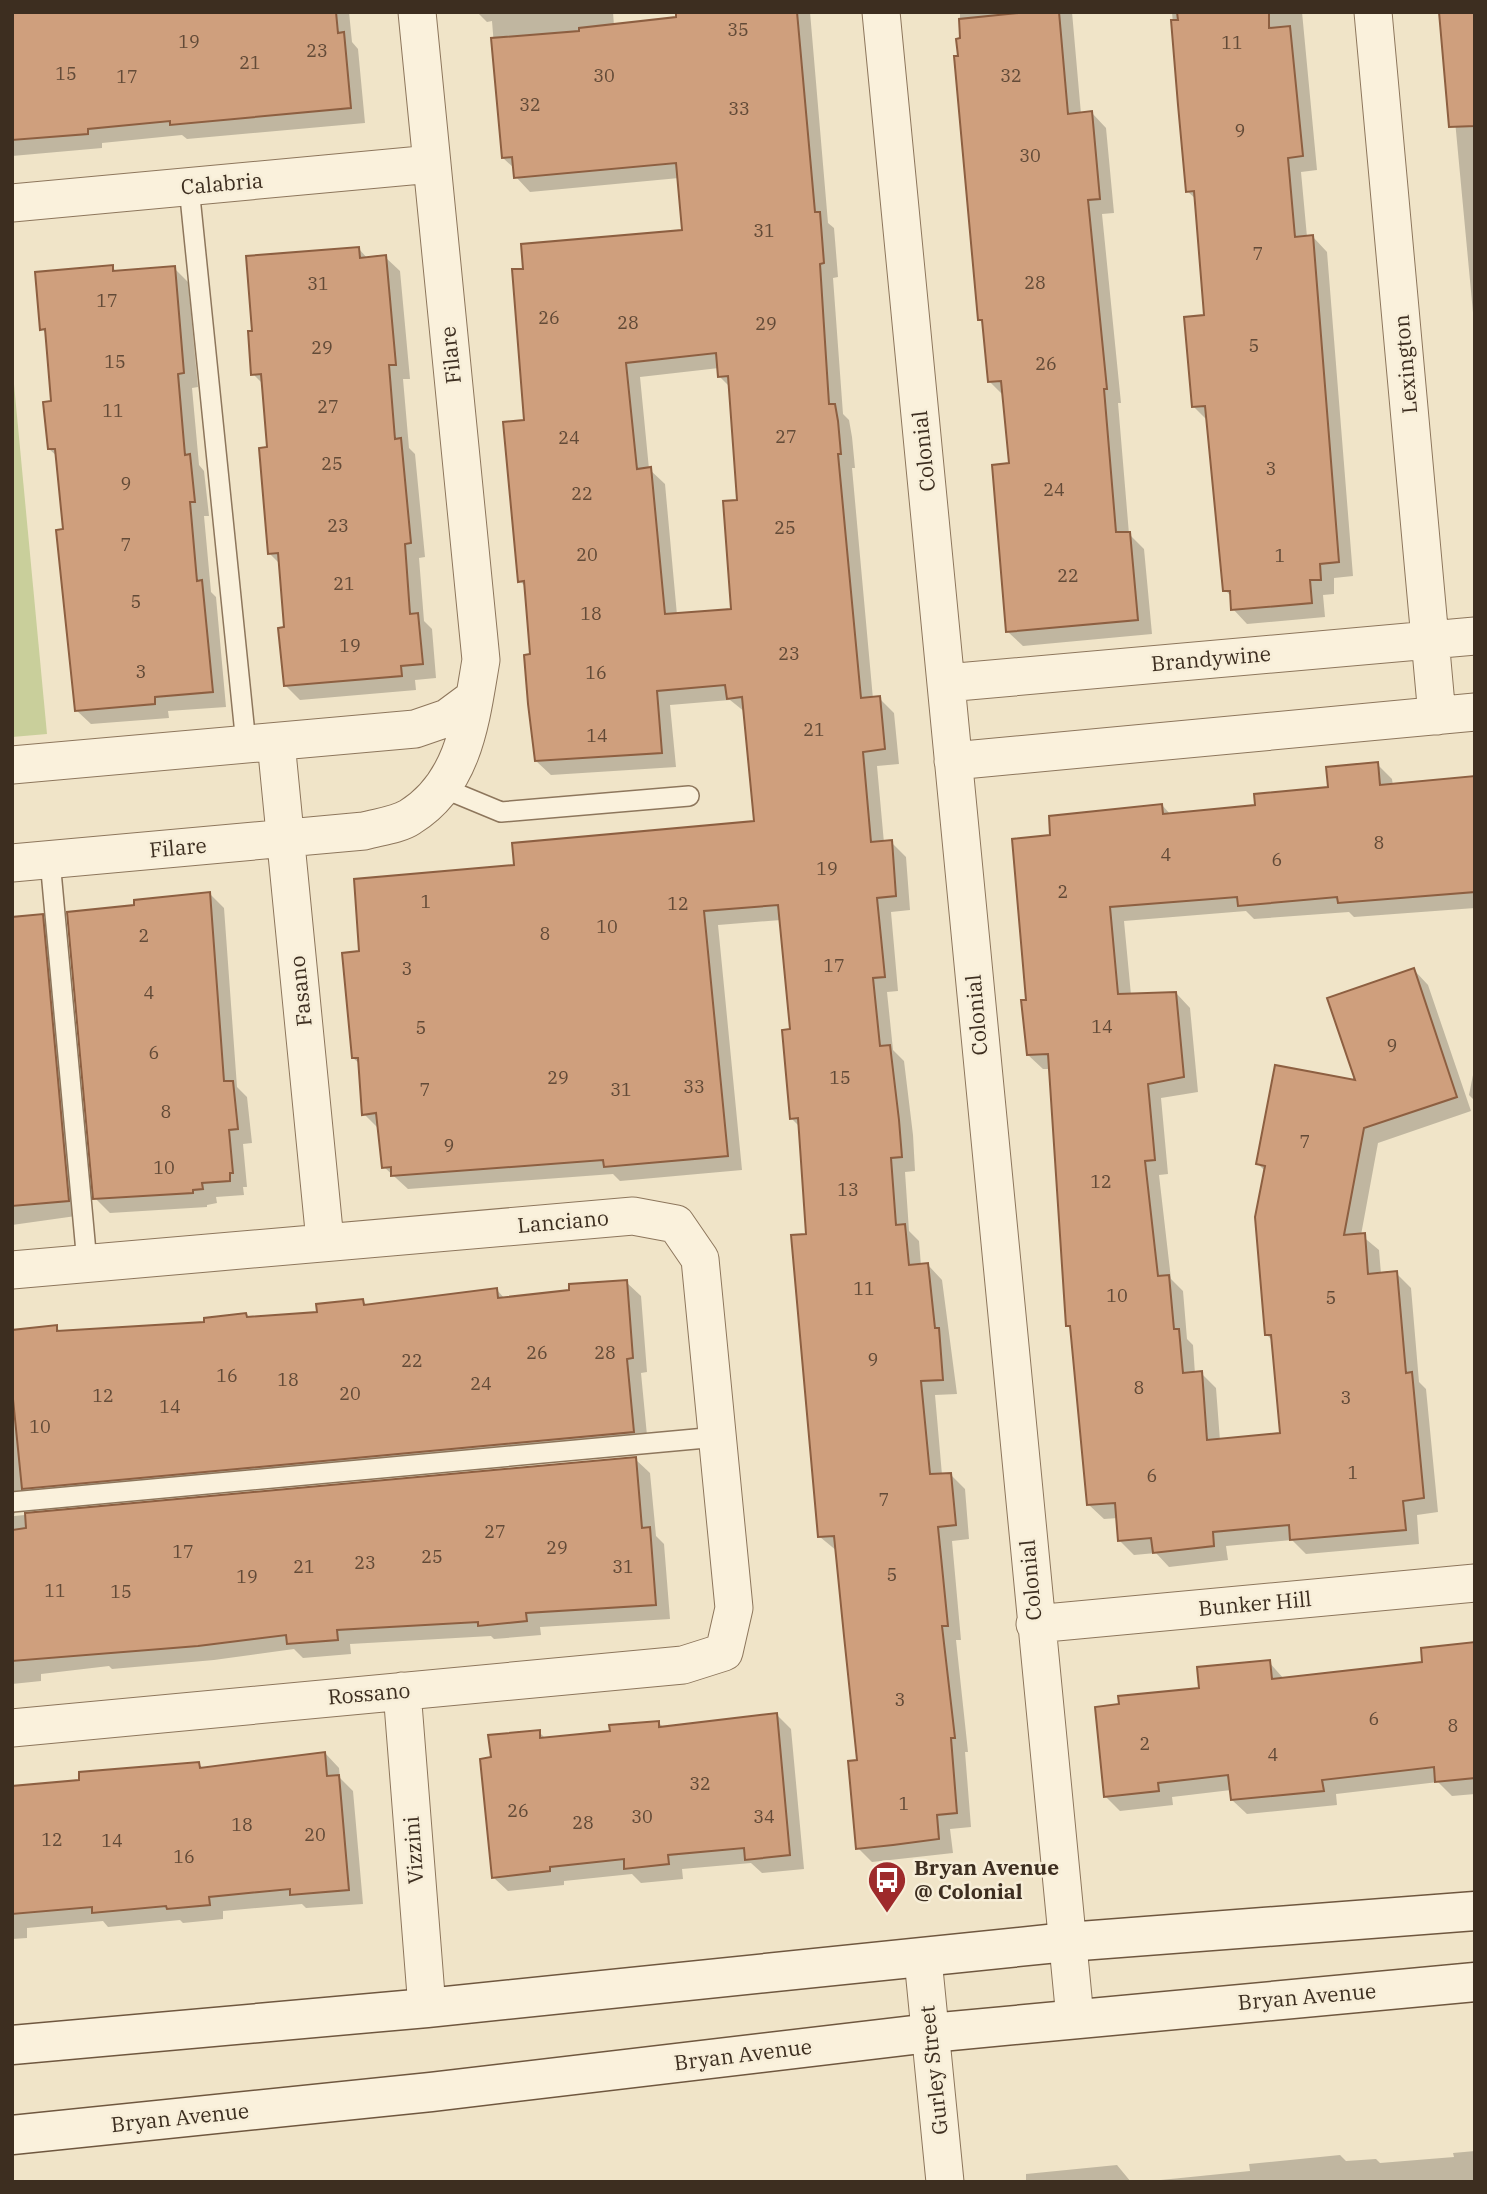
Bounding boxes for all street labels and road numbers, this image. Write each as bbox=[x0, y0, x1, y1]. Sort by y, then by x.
street label: Calabria bbox=[180, 165, 264, 201]
street label: Lexington bbox=[1387, 313, 1423, 415]
street label: Filare bbox=[433, 325, 467, 385]
street label: Colonial bbox=[905, 409, 941, 493]
street label: Brandywine bbox=[1150, 639, 1272, 677]
street label: Filare bbox=[148, 831, 208, 863]
street label: Fasano bbox=[282, 954, 318, 1028]
street label: Colonial bbox=[959, 973, 993, 1057]
street label: Lanciano bbox=[516, 1203, 610, 1239]
street label: Colonial bbox=[1013, 1538, 1047, 1622]
street label: Bunker Hill bbox=[1197, 1584, 1313, 1622]
street label: Rossano bbox=[326, 1675, 411, 1711]
street label: Vizzini bbox=[397, 1815, 429, 1885]
street label: Bryan Avenue bbox=[1237, 1976, 1377, 2016]
street label: Gurley Street bbox=[912, 2004, 954, 2136]
street label: Bryan Avenue bbox=[672, 2032, 813, 2076]
street label: Bryan Avenue bbox=[110, 2096, 250, 2138]

